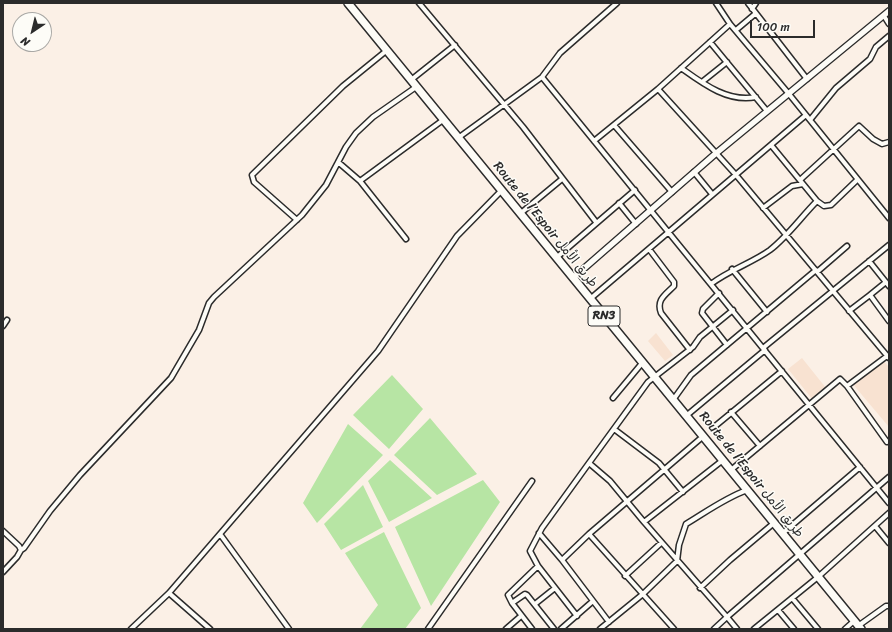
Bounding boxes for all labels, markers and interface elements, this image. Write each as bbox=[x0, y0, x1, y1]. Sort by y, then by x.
north arrow bbox=[12, 12, 52, 52]
scale bar bbox=[752, 12, 817, 38]
text: 100 m bbox=[757, 16, 790, 38]
text: N bbox=[17, 31, 34, 51]
street label: Route de l’Espoir طريق الأمل bbox=[489, 159, 601, 291]
road number: RN3 bbox=[588, 306, 620, 326]
street label: Route de l’Espoir طريق الأمل bbox=[695, 409, 807, 541]

